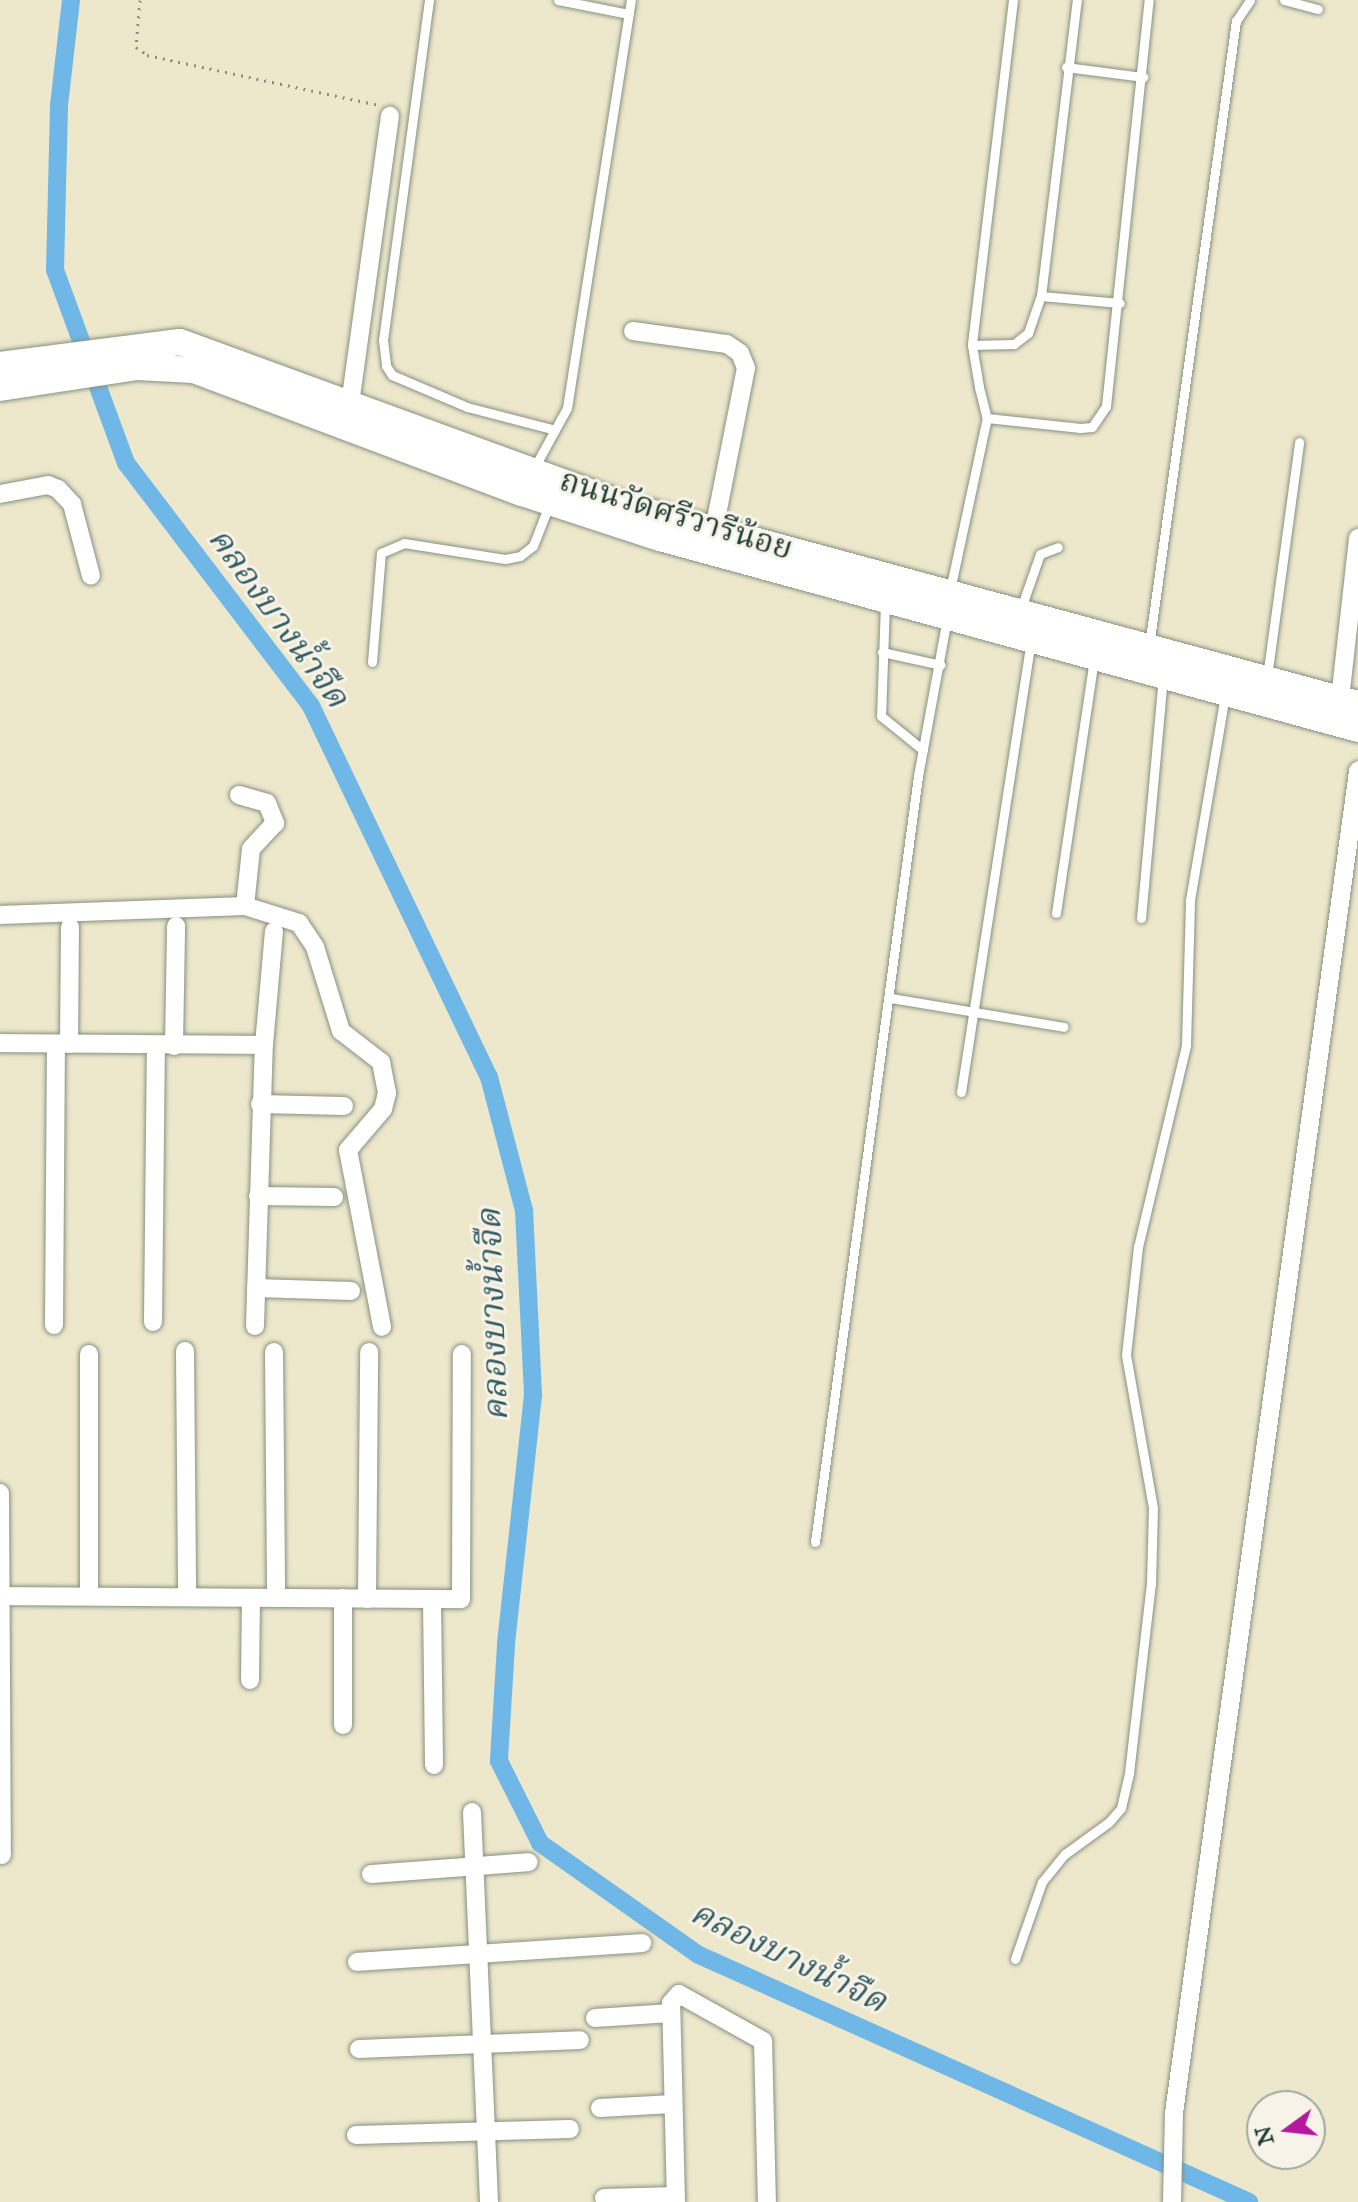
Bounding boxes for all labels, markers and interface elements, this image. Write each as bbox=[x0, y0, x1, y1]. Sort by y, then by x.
street label: ถนนวัดศรีวารีน้อย bbox=[555, 461, 797, 569]
water label: คลองบางน้ำจืด bbox=[200, 519, 358, 715]
water label: คลองบางน้ำจืด bbox=[468, 1208, 516, 1422]
water label: คลองบางน้ำจืด bbox=[684, 1891, 894, 2021]
north arrow bbox=[1246, 2090, 1326, 2170]
text: N bbox=[1249, 2123, 1280, 2148]

